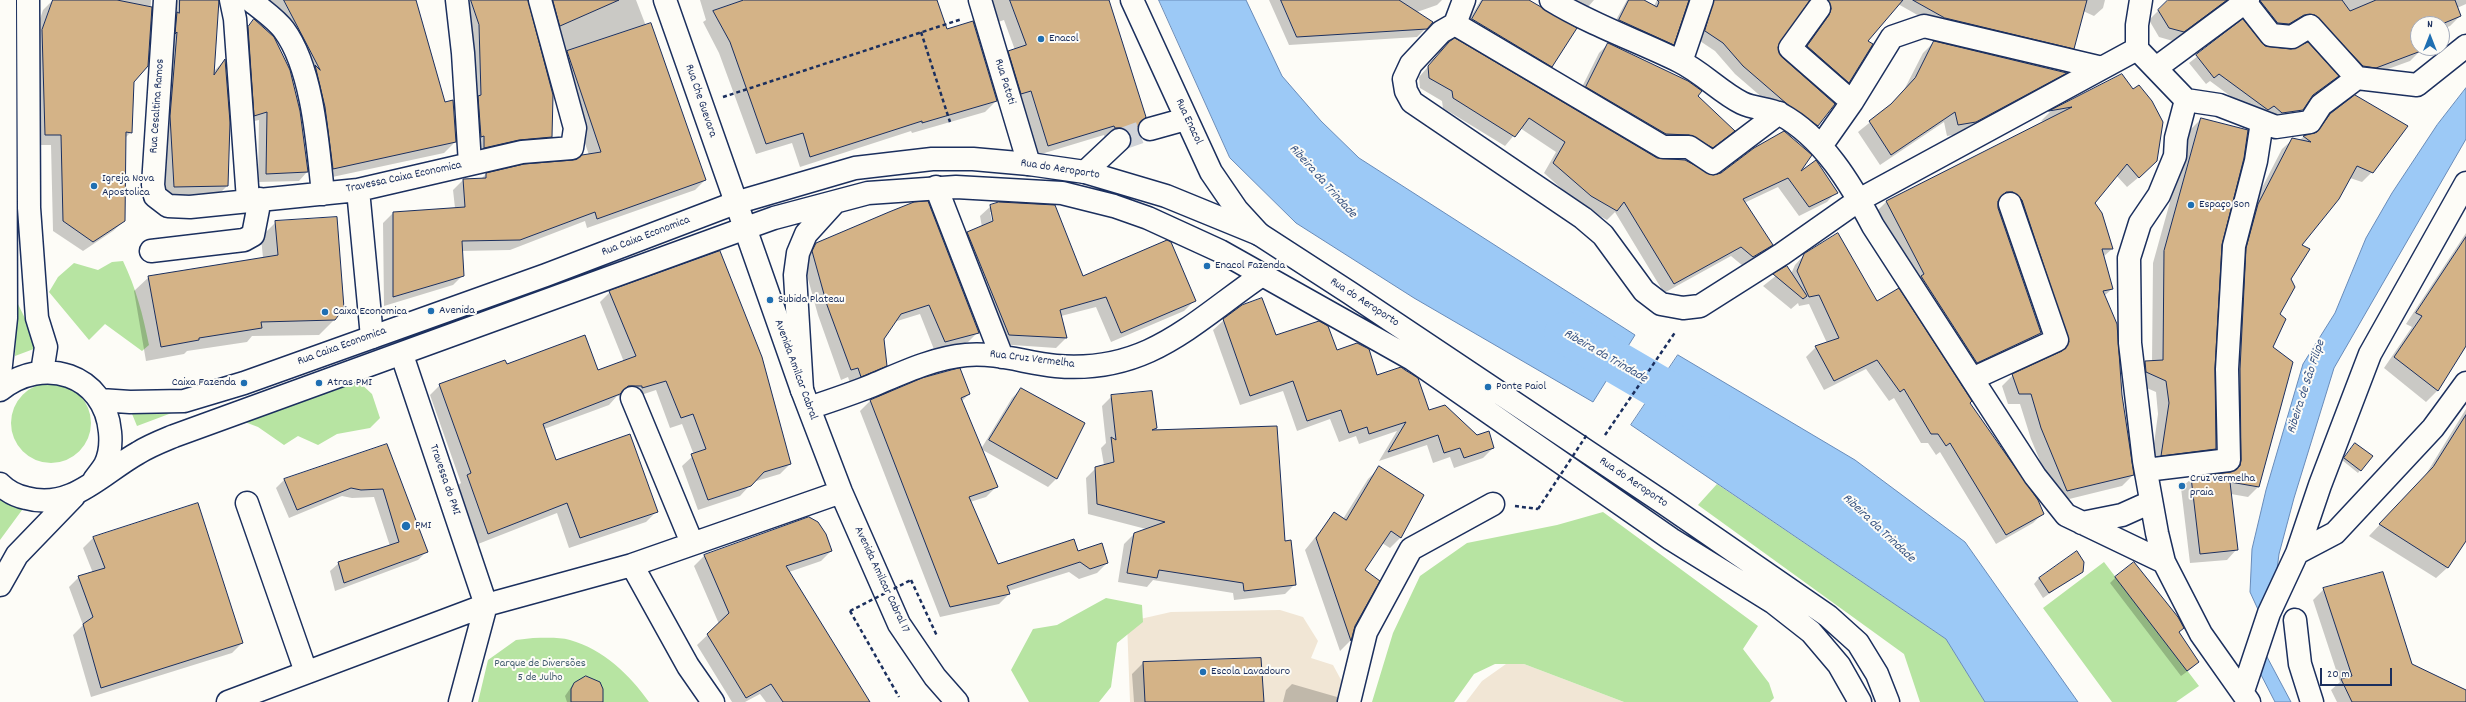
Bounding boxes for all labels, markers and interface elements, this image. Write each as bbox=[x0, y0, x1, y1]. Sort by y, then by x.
north arrow bbox=[2410, 16, 2450, 56]
text: N bbox=[2427, 17, 2433, 33]
place label: Enacol bbox=[1049, 32, 1079, 46]
marker: Enacol bbox=[1036, 34, 1046, 44]
street label: Rua Patoti bbox=[990, 57, 1018, 107]
street label: Rua Cesaltina Ramos bbox=[148, 58, 168, 154]
street label: Rua Che Guevara bbox=[681, 63, 719, 139]
street label: Rua Enacol bbox=[1171, 97, 1205, 147]
water label: Ribeira da Trindade bbox=[1285, 142, 1359, 222]
street label: Rua do Aeroporto bbox=[1019, 157, 1101, 183]
street label: Travessa Caixa Economica bbox=[345, 159, 463, 197]
place label: Igreja Nova Apostolica bbox=[102, 172, 154, 200]
marker: Igreja Nova Apostolica bbox=[89, 181, 99, 191]
place label: Espaço Son bbox=[2199, 198, 2250, 212]
marker: Espaço Son bbox=[2186, 200, 2196, 210]
street label: Rua Caixa Economica bbox=[600, 214, 692, 260]
place label: Enacol Fazenda bbox=[1215, 259, 1285, 273]
marker: Enacol Fazenda bbox=[1202, 261, 1212, 271]
street label: Rua do Aeroporto bbox=[1327, 275, 1401, 331]
place label: Subida Plateau bbox=[778, 293, 844, 307]
marker: Subida Plateau bbox=[765, 295, 775, 305]
place label: Avenida bbox=[439, 304, 475, 318]
place label: Caixa Economica bbox=[333, 305, 407, 319]
marker: Avenida bbox=[426, 306, 436, 316]
marker: Caixa Economica bbox=[320, 307, 330, 317]
street label: Avenida Amilcar Cabral bbox=[770, 318, 820, 422]
street label: Rua Caixa Economica bbox=[296, 324, 388, 370]
water label: Ribeira da Trindade bbox=[1560, 327, 1650, 387]
water label: Ribeira de São Filipe bbox=[2285, 338, 2329, 436]
street label: Rua Cruz Vermelha bbox=[989, 348, 1075, 372]
place label: Caixa Fazenda bbox=[172, 376, 236, 390]
place label: Atras PMI bbox=[327, 376, 372, 390]
marker: Caixa Fazenda bbox=[239, 378, 249, 388]
marker: Atras PMI bbox=[314, 378, 324, 388]
place label: Ponte Paiol bbox=[1496, 380, 1546, 394]
marker: Ponte Paiol bbox=[1483, 382, 1493, 392]
street label: Travessa do PMI bbox=[425, 443, 463, 517]
street label: Rua do Aeroporto bbox=[1596, 455, 1670, 511]
place label: Cruz vermelha praia bbox=[2190, 472, 2255, 500]
marker: Cruz vermelha praia bbox=[2177, 481, 2187, 491]
water label: Ribeira da Trindade bbox=[1838, 491, 1918, 567]
place label: PMI bbox=[415, 519, 431, 533]
marker: PMI bbox=[400, 520, 412, 532]
street label: Avenida Amilcar Cabral 17 bbox=[850, 525, 912, 635]
park label: Parque de Diversões 5 de Julho bbox=[494, 657, 586, 685]
scale bar bbox=[2322, 660, 2394, 686]
place label: Escola Lavadouro bbox=[1211, 665, 1290, 679]
text: 20 m bbox=[2327, 666, 2350, 683]
marker: Escola Lavadouro bbox=[1198, 667, 1208, 677]

